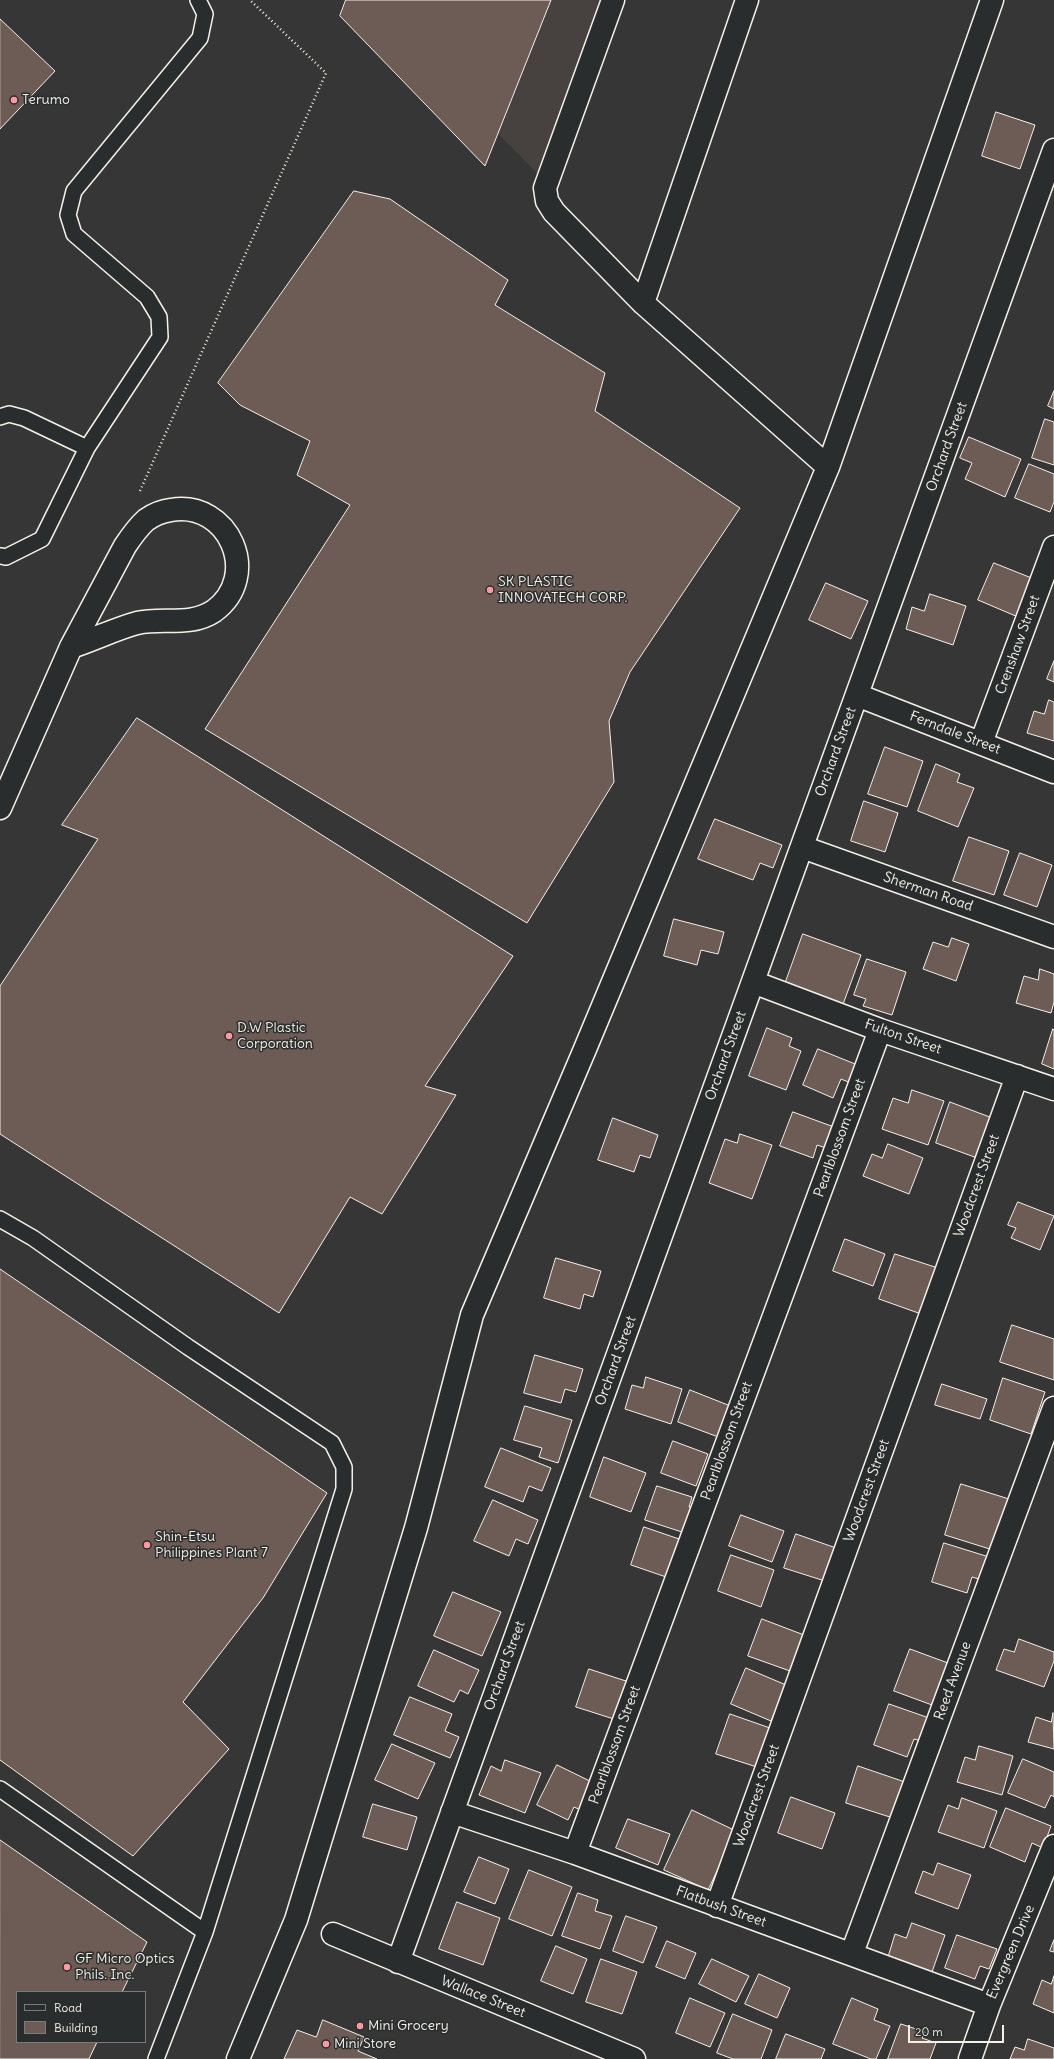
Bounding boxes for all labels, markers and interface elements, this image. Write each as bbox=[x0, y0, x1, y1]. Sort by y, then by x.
place label: Terumo bbox=[22, 92, 70, 108]
marker: Terumo bbox=[9, 95, 19, 105]
street label: Orchard Street bbox=[923, 400, 971, 494]
place label: SK PLASTIC INNOVATECH CORP. bbox=[498, 574, 627, 606]
marker: SK PLASTIC INNOVATECH CORP. bbox=[485, 585, 495, 595]
street label: Crenshaw Street bbox=[992, 593, 1044, 697]
street label: Orchard Street bbox=[812, 705, 860, 799]
street label: Ferndale Street bbox=[907, 708, 1003, 758]
street label: Sherman Road bbox=[881, 869, 975, 915]
street label: Orchard Street bbox=[702, 1009, 750, 1103]
street label: Fulton Street bbox=[862, 1016, 944, 1058]
place label: D.W Plastic Corporation bbox=[237, 1020, 313, 1052]
marker: D.W Plastic Corporation bbox=[224, 1031, 234, 1041]
street label: Pearlblossom Street bbox=[811, 1077, 869, 1199]
street label: Woodcrest Street bbox=[951, 1132, 1003, 1240]
street label: Orchard Street bbox=[592, 1314, 640, 1408]
street label: Pearlblossom Street bbox=[698, 1380, 756, 1502]
street label: Woodcrest Street bbox=[841, 1437, 893, 1545]
place label: Shin-Etsu Philippines Plant 7 bbox=[155, 1529, 268, 1562]
marker: Shin-Etsu Philippines Plant 7 bbox=[142, 1540, 152, 1550]
street label: Orchard Street bbox=[481, 1619, 529, 1713]
street label: Reed Avenue bbox=[931, 1640, 975, 1722]
street label: Pearlblossom Street bbox=[586, 1684, 644, 1806]
street label: Woodcrest Street bbox=[731, 1742, 783, 1850]
street label: Flatbush Street bbox=[674, 1883, 768, 1931]
street label: Evergreen Drive bbox=[984, 1902, 1038, 2002]
place label: GF Micro Optics Phils. Inc. bbox=[75, 1951, 175, 1984]
marker: GF Micro Optics Phils. Inc. bbox=[62, 1962, 72, 1972]
street label: Wallace Street bbox=[438, 1972, 528, 2022]
legend bbox=[16, 1991, 146, 2043]
text: Road bbox=[54, 2000, 82, 2015]
scale bar bbox=[910, 2017, 1006, 2043]
place label: Mini Grocery bbox=[368, 2018, 449, 2034]
text: Building bbox=[54, 2020, 98, 2035]
marker: Mini Grocery bbox=[355, 2021, 365, 2031]
text: 20 m bbox=[915, 2024, 943, 2039]
place label: Mini Store bbox=[334, 2036, 396, 2052]
marker: Mini Store bbox=[321, 2039, 331, 2049]

